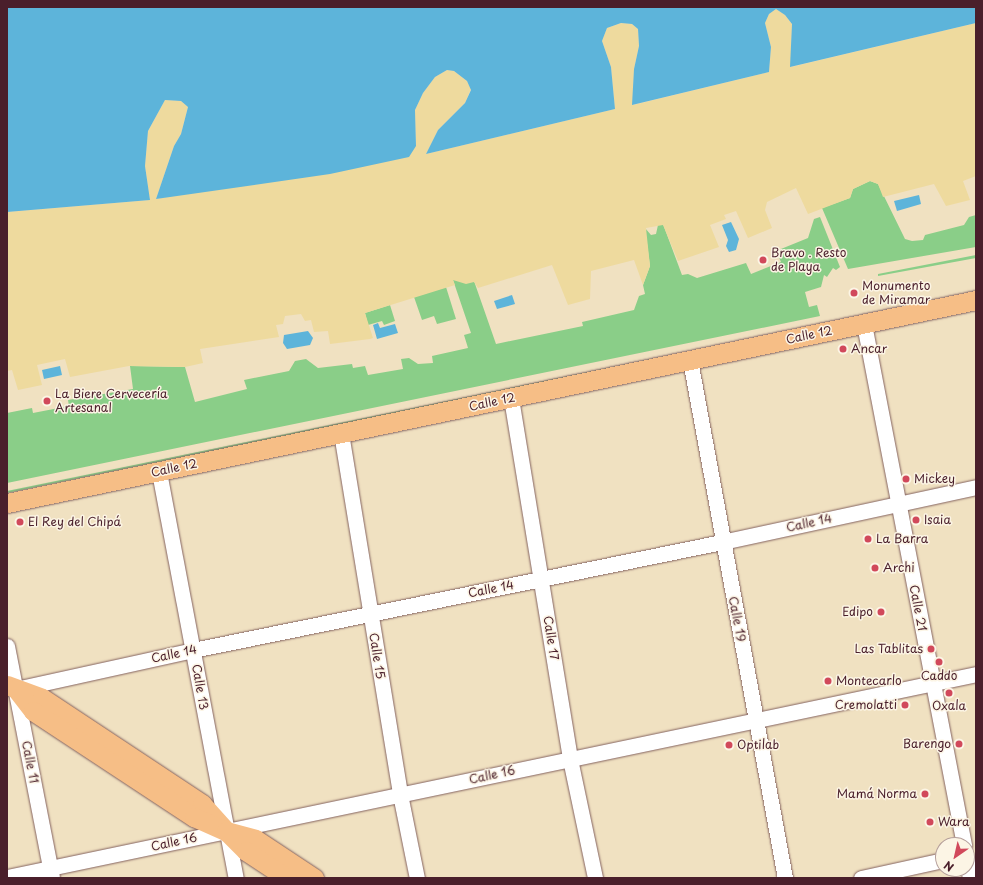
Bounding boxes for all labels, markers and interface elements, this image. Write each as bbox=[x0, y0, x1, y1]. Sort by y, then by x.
place label: Bravo . Resto de Playa bbox=[771, 246, 847, 274]
marker: Bravo . Resto de Playa bbox=[758, 255, 768, 265]
place label: Monumento de Miramar bbox=[862, 279, 930, 307]
marker: Monumento de Miramar bbox=[849, 288, 859, 298]
street label: Calle 12 bbox=[785, 323, 833, 347]
place label: Ancar bbox=[851, 342, 887, 356]
marker: Ancar bbox=[838, 344, 848, 354]
place label: La Biere Cervecería Artesanal bbox=[55, 387, 168, 415]
street label: Calle 12 bbox=[468, 390, 516, 414]
marker: La Biere Cervecería Artesanal bbox=[42, 396, 52, 406]
street label: Calle 12 bbox=[150, 456, 198, 480]
place label: Mickey bbox=[914, 472, 955, 486]
marker: Mickey bbox=[901, 474, 911, 484]
street label: Calle 14 bbox=[785, 511, 833, 535]
place label: Isaia bbox=[924, 513, 951, 527]
place label: El Rey del Chipá bbox=[28, 515, 122, 529]
marker: Isaia bbox=[911, 515, 921, 525]
marker: El Rey del Chipá bbox=[15, 517, 25, 527]
place label: La Barra bbox=[876, 532, 928, 546]
marker: La Barra bbox=[863, 534, 873, 544]
place label: Archi bbox=[883, 561, 915, 575]
marker: Archi bbox=[870, 563, 880, 573]
street label: Calle 14 bbox=[467, 577, 515, 601]
street label: Calle 21 bbox=[906, 584, 930, 632]
street label: Calle 19 bbox=[726, 595, 748, 643]
place label: Edipo bbox=[842, 605, 873, 619]
marker: Edipo bbox=[876, 607, 886, 617]
street label: Calle 17 bbox=[540, 615, 562, 661]
street label: Calle 15 bbox=[366, 632, 388, 680]
street label: Calle 14 bbox=[150, 642, 198, 666]
place label: Las Tablitas bbox=[854, 642, 923, 656]
marker: Las Tablitas bbox=[926, 644, 936, 654]
marker: Caddo bbox=[934, 657, 944, 667]
street label: Calle 13 bbox=[189, 663, 211, 711]
place label: Caddo bbox=[921, 669, 957, 683]
place label: Montecarlo bbox=[836, 674, 902, 688]
marker: Montecarlo bbox=[823, 676, 833, 686]
marker: Oxala bbox=[944, 688, 954, 698]
place label: Cremolatti bbox=[835, 698, 897, 712]
place label: Oxala bbox=[932, 699, 966, 713]
marker: Cremolatti bbox=[900, 700, 910, 710]
place label: Barengo bbox=[903, 737, 951, 751]
place label: Optilab bbox=[737, 738, 779, 752]
street label: Calle 11 bbox=[19, 739, 41, 785]
marker: Barengo bbox=[954, 739, 964, 749]
marker: Optilab bbox=[724, 740, 734, 750]
street label: Calle 16 bbox=[468, 763, 516, 787]
place label: Mamá Norma bbox=[836, 787, 917, 801]
marker: Mamá Norma bbox=[920, 789, 930, 799]
place label: Wara bbox=[938, 815, 970, 829]
marker: Wara bbox=[925, 817, 935, 827]
street label: Calle 16 bbox=[150, 830, 198, 854]
north arrow bbox=[935, 837, 975, 877]
text: N bbox=[940, 857, 957, 876]

